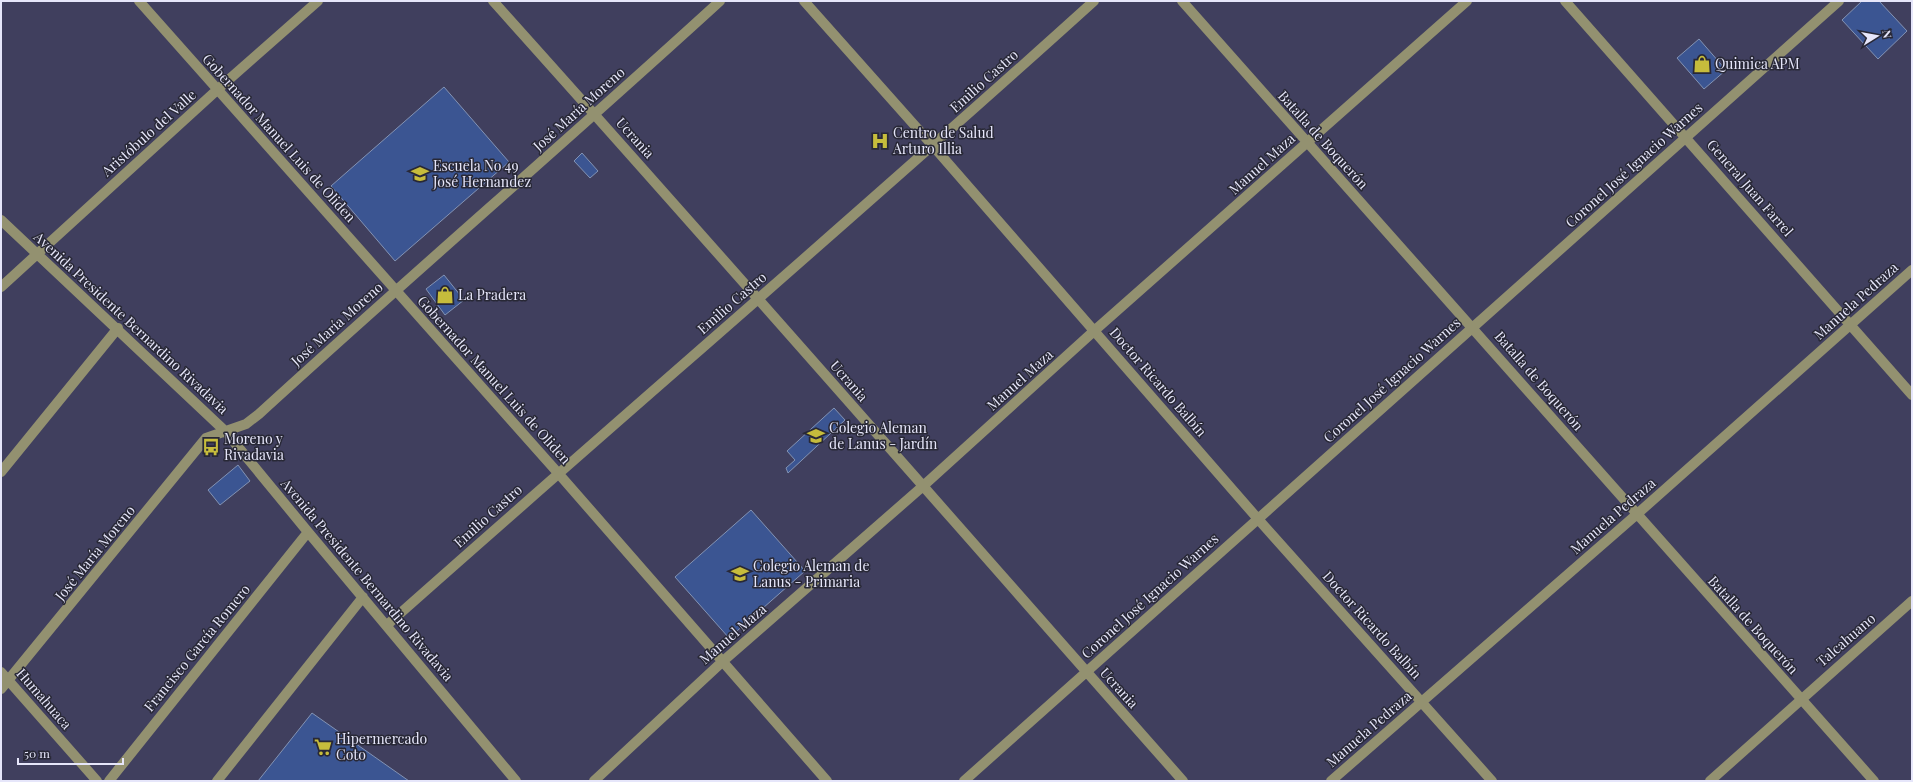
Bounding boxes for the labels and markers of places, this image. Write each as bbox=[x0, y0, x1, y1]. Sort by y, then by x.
shop icon: Quimica APM bbox=[1692, 54, 1712, 74]
place label: Quimica APM bbox=[1715, 54, 1800, 73]
place label: Centro de Salud Arturo Illia bbox=[892, 123, 994, 158]
hospital icon: Centro de Salud Arturo Illia bbox=[870, 131, 890, 151]
place label: Escuela No 49 José Hernandez bbox=[432, 156, 531, 191]
school or university icon: Escuela No 49 José Hernandez bbox=[410, 164, 430, 184]
shop icon: La Pradera bbox=[435, 285, 455, 305]
place label: La Pradera bbox=[458, 285, 526, 304]
place label: Colegio Aleman de Lanus - Jardín bbox=[829, 418, 938, 453]
school or university icon: Colegio Aleman de Lanus - Jardín bbox=[806, 426, 826, 446]
place label: Moreno y Rivadavia bbox=[224, 429, 284, 464]
bus stop icon: Moreno y Rivadavia bbox=[201, 437, 221, 457]
place label: Colegio Aleman de Lanus - Primaria bbox=[753, 556, 870, 591]
school or university icon: Colegio Aleman de Lanus - Primaria bbox=[730, 564, 750, 584]
place label: Hipermercado Coto bbox=[336, 729, 428, 764]
supermarket icon: Hipermercado Coto bbox=[313, 737, 333, 757]

